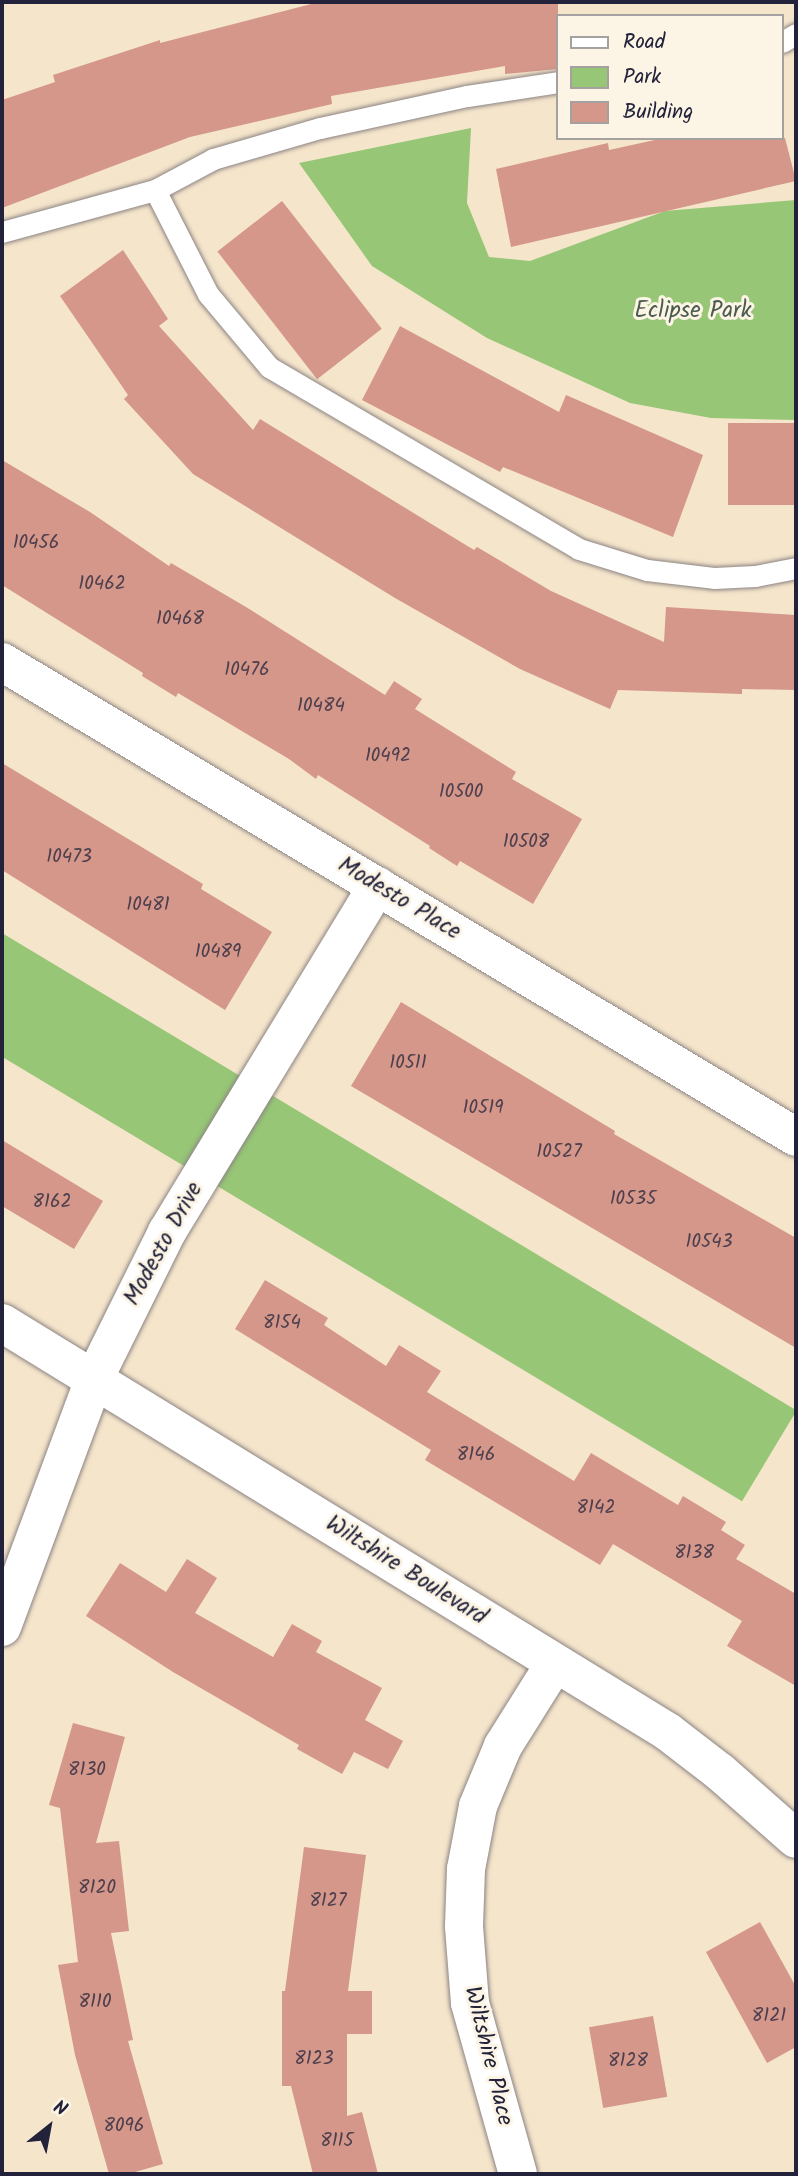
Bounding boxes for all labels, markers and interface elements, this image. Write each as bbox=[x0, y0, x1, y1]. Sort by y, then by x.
legend bbox=[556, 14, 784, 140]
text: Road bbox=[623, 26, 665, 59]
text: Park bbox=[623, 61, 661, 94]
text: Building bbox=[623, 96, 693, 129]
park label: Eclipse Park bbox=[635, 297, 751, 325]
house number: 10456 bbox=[13, 533, 59, 555]
house number: 10462 bbox=[78, 574, 126, 596]
house number: 10468 bbox=[156, 609, 204, 631]
house number: 10476 bbox=[224, 660, 270, 682]
house number: 10484 bbox=[297, 696, 345, 718]
house number: 10492 bbox=[365, 746, 411, 768]
house number: 10500 bbox=[439, 782, 483, 804]
house number: 10508 bbox=[503, 832, 549, 854]
house number: 10473 bbox=[46, 847, 92, 869]
street label: Modesto Place bbox=[333, 852, 465, 946]
house number: 10481 bbox=[126, 895, 170, 917]
house number: 10489 bbox=[195, 942, 241, 964]
house number: 10511 bbox=[389, 1053, 427, 1075]
house number: 10519 bbox=[463, 1098, 503, 1120]
house number: 10527 bbox=[536, 1142, 582, 1164]
street label: Modesto Drive bbox=[119, 1178, 209, 1310]
house number: 10535 bbox=[610, 1189, 656, 1211]
house number: 8162 bbox=[32, 1192, 72, 1214]
house number: 10543 bbox=[686, 1232, 732, 1254]
house number: 8154 bbox=[263, 1313, 301, 1335]
house number: 8146 bbox=[457, 1445, 495, 1467]
house number: 8142 bbox=[577, 1498, 615, 1520]
street label: Wiltshire Boulevard bbox=[320, 1510, 492, 1632]
house number: 8138 bbox=[674, 1543, 714, 1565]
house number: 8130 bbox=[68, 1760, 106, 1782]
house number: 8120 bbox=[78, 1878, 116, 1900]
house number: 8127 bbox=[309, 1891, 347, 1913]
street label: Wiltshire Place bbox=[457, 1984, 519, 2128]
house number: 8110 bbox=[79, 1992, 111, 2014]
house number: 8121 bbox=[752, 2006, 786, 2028]
house number: 8123 bbox=[294, 2049, 334, 2071]
house number: 8128 bbox=[608, 2051, 648, 2073]
north arrow bbox=[14, 2092, 84, 2162]
text: N bbox=[47, 2093, 73, 2125]
house number: 8096 bbox=[104, 2116, 144, 2138]
house number: 8115 bbox=[320, 2131, 354, 2153]

